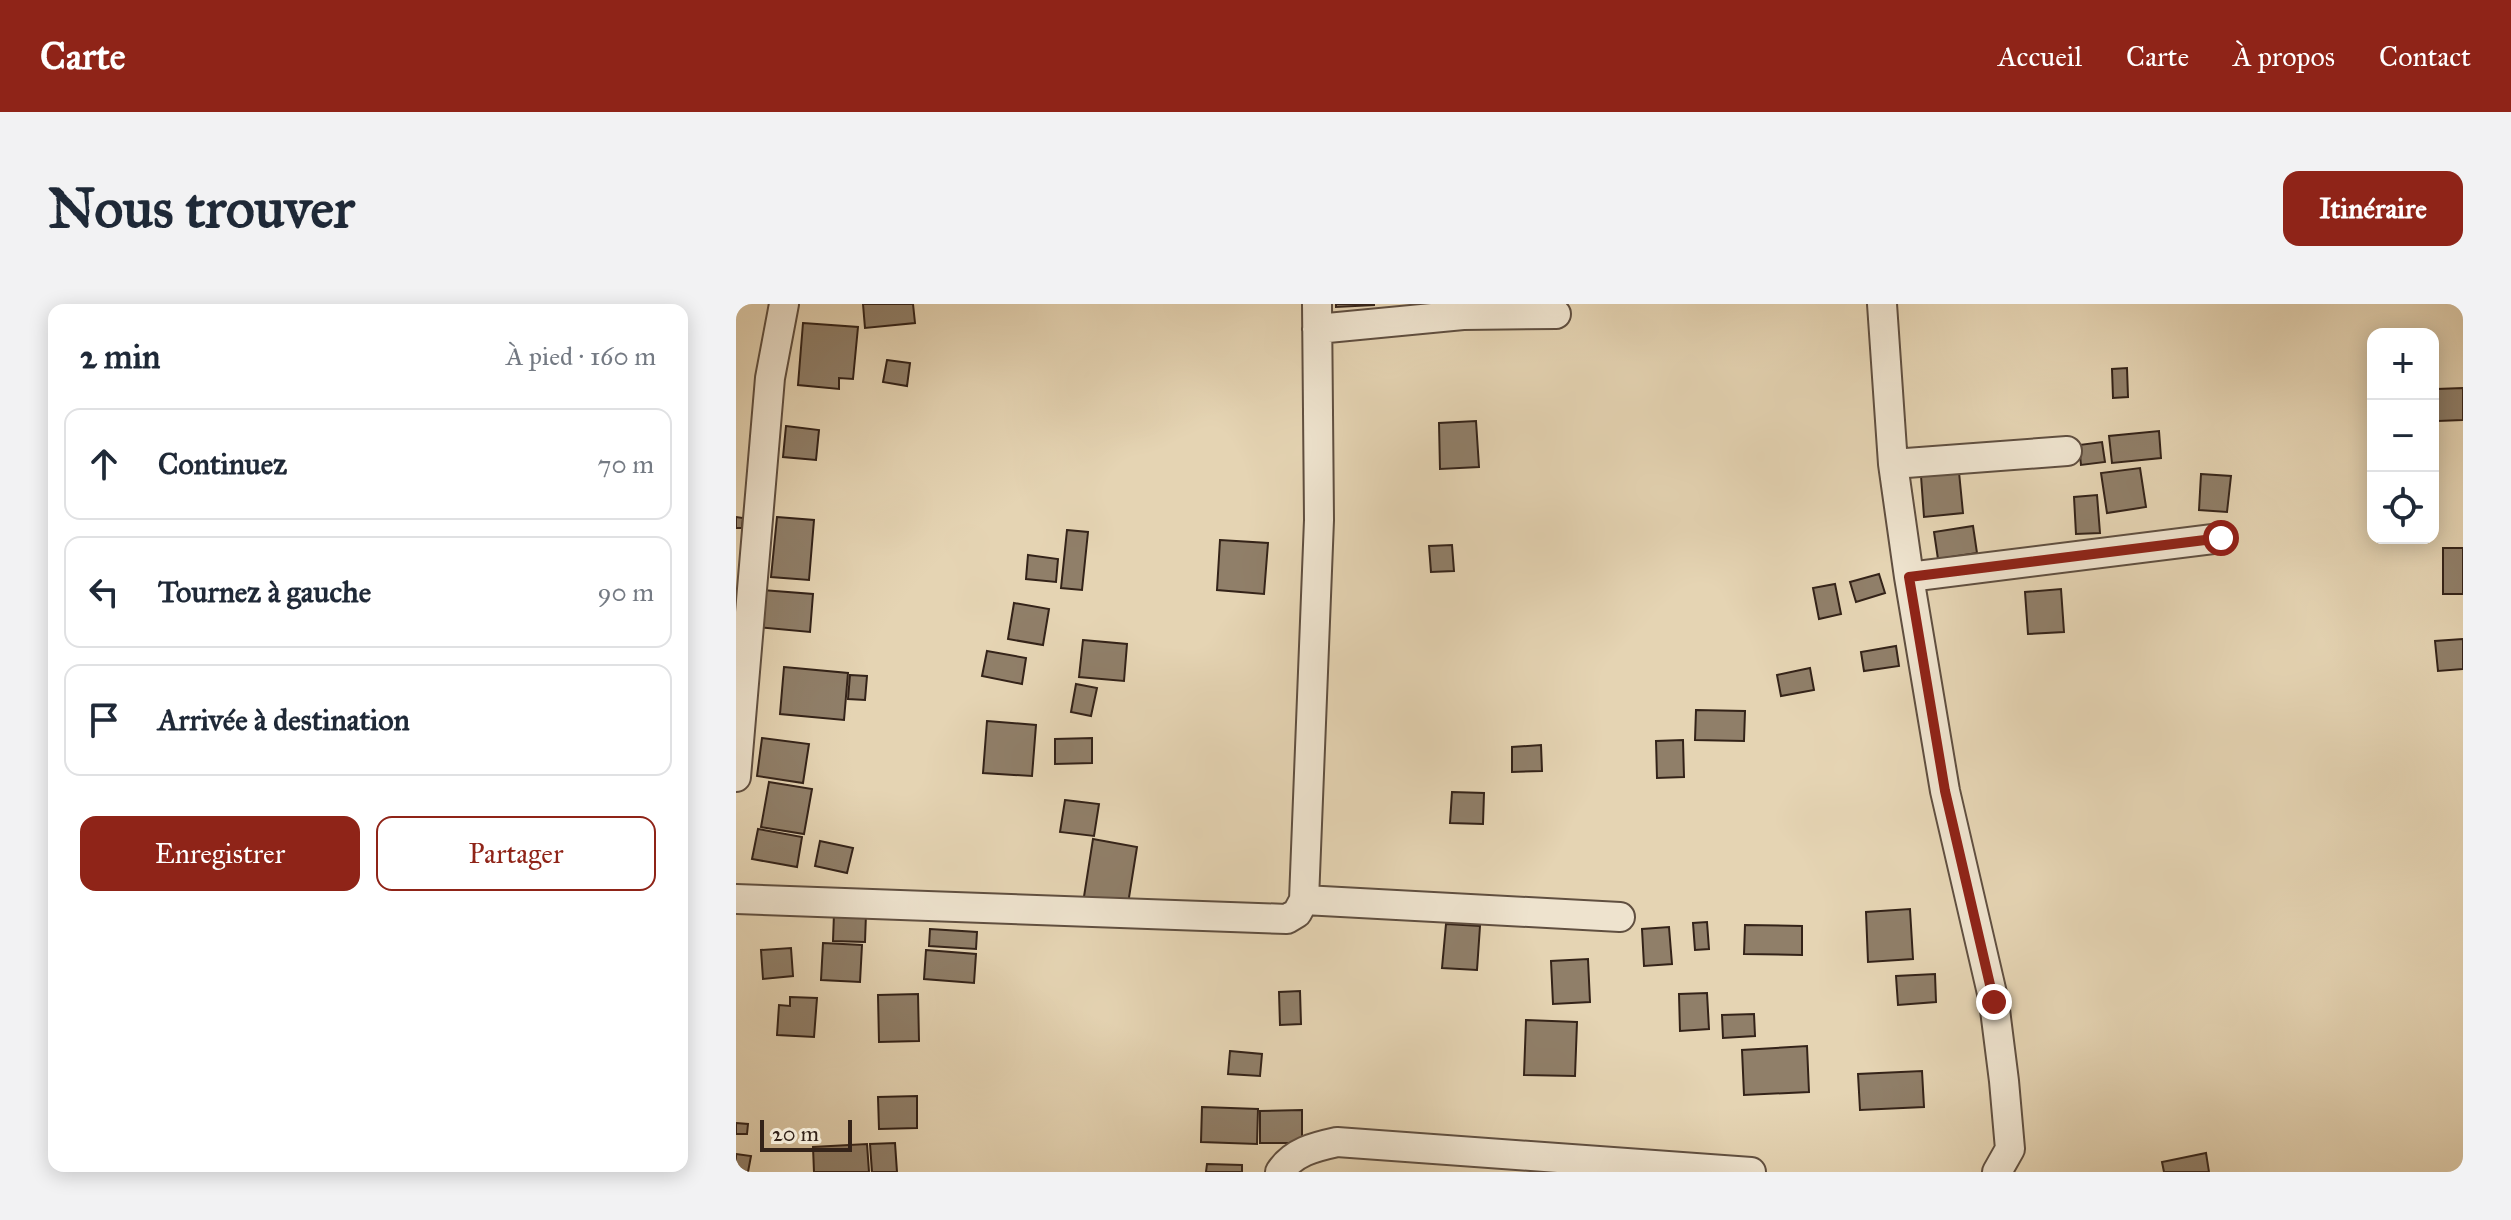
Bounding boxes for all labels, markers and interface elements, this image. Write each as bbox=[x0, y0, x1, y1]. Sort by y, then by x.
text: Carte bbox=[40, 33, 125, 79]
text: Accueil bbox=[1998, 39, 2082, 74]
text: Carte bbox=[2126, 39, 2189, 74]
text: À propos bbox=[2233, 39, 2335, 74]
text: Contact bbox=[2379, 39, 2471, 74]
button: Itinéraire bbox=[2283, 171, 2463, 246]
text: Nous trouver bbox=[48, 174, 355, 242]
map controls bbox=[2367, 328, 2439, 544]
button: + bbox=[2367, 328, 2439, 400]
text: 2 min bbox=[80, 336, 160, 377]
text: À pied · 160 m bbox=[506, 340, 656, 372]
button: − bbox=[2367, 400, 2439, 472]
icon: ahead bbox=[82, 442, 126, 486]
text: Continuez bbox=[158, 446, 287, 482]
text: 70 m bbox=[598, 448, 654, 480]
button: locate bbox=[2367, 472, 2439, 544]
route start bbox=[2203, 520, 2239, 556]
icon: left bbox=[82, 570, 126, 614]
text: Tournez à gauche bbox=[158, 574, 371, 610]
text: 90 m bbox=[597, 576, 654, 608]
icon: arrive bbox=[82, 698, 126, 742]
text: Arrivée à destination bbox=[158, 702, 410, 738]
button: Enregistrer bbox=[80, 816, 360, 891]
button: Partager bbox=[376, 816, 656, 891]
route end bbox=[1976, 984, 2012, 1020]
scale bar bbox=[760, 1116, 852, 1152]
text: 20 m bbox=[772, 1120, 819, 1147]

